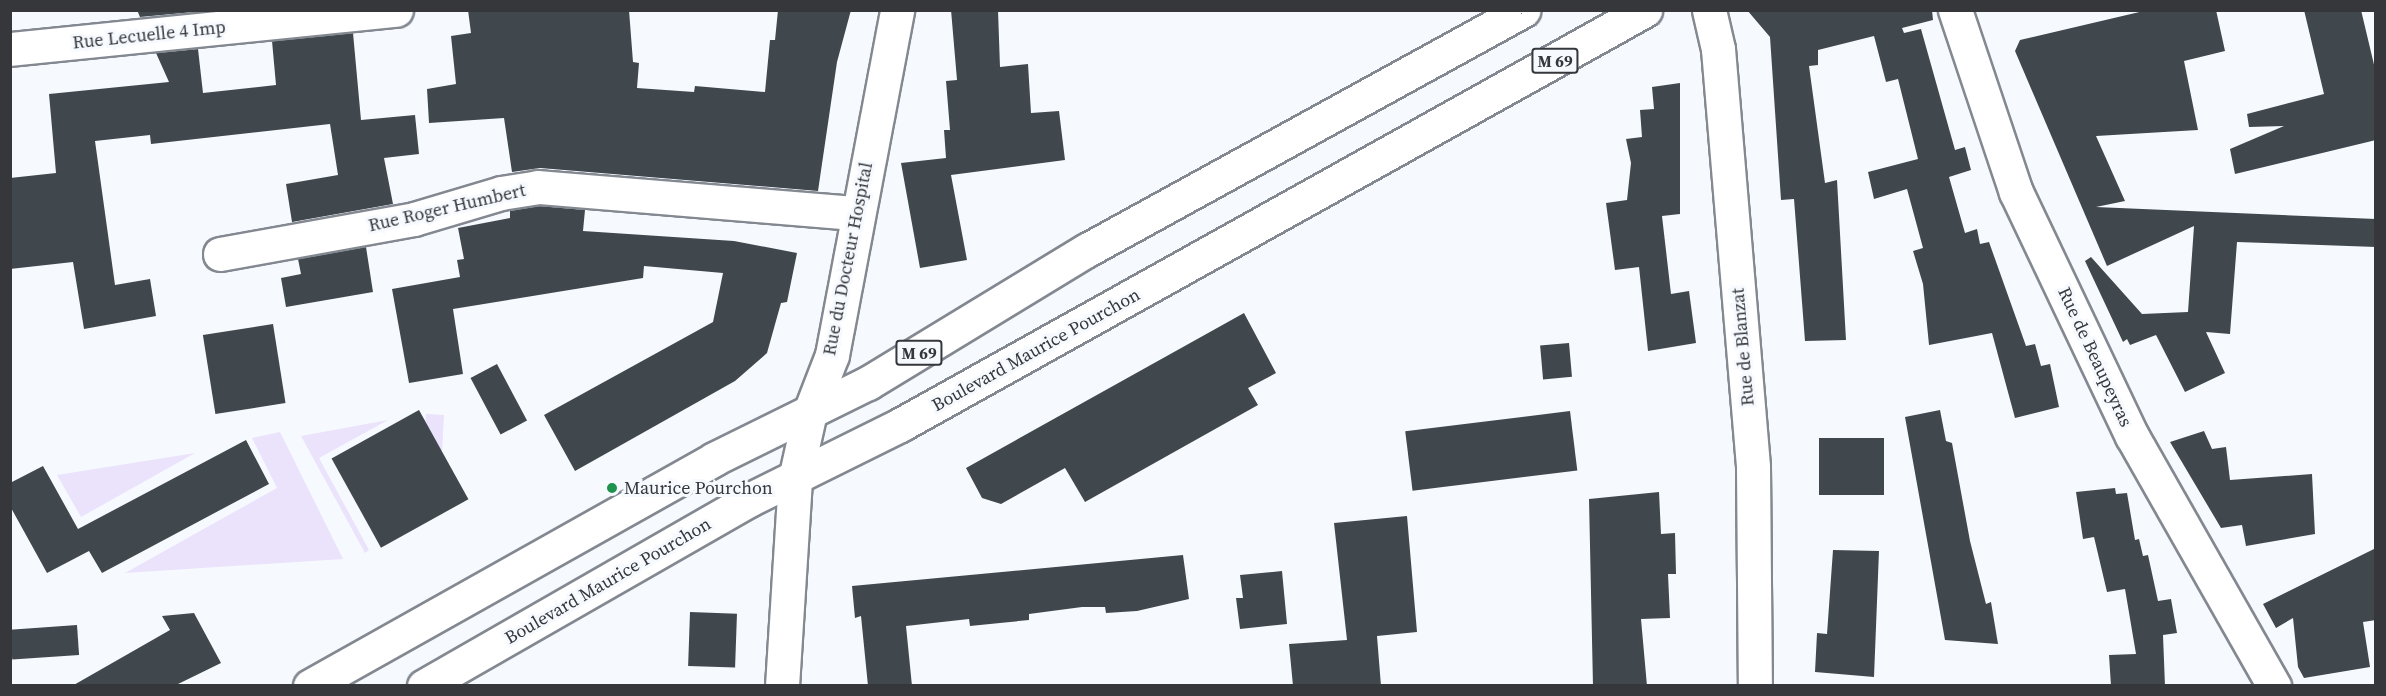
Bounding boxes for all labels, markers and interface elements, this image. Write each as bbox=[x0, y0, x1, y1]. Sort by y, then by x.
street label: Rue Lecuelle 4 Imp bbox=[71, 16, 227, 54]
road number: M 69 bbox=[1531, 48, 1579, 74]
street label: Rue du Docteur Hospital bbox=[819, 161, 877, 357]
street label: Rue Roger Humbert bbox=[366, 179, 528, 237]
street label: Boulevard Maurice Pourchon bbox=[928, 284, 1144, 416]
street label: Rue de Beaupeyras bbox=[2053, 284, 2137, 430]
street label: Rue de Blanzat bbox=[1727, 287, 1759, 407]
road number: M 69 bbox=[895, 340, 943, 366]
place label: Maurice Pourchon bbox=[624, 477, 773, 499]
marker: Maurice Pourchon bbox=[605, 481, 619, 495]
street label: Boulevard Maurice Pourchon bbox=[501, 513, 715, 649]

